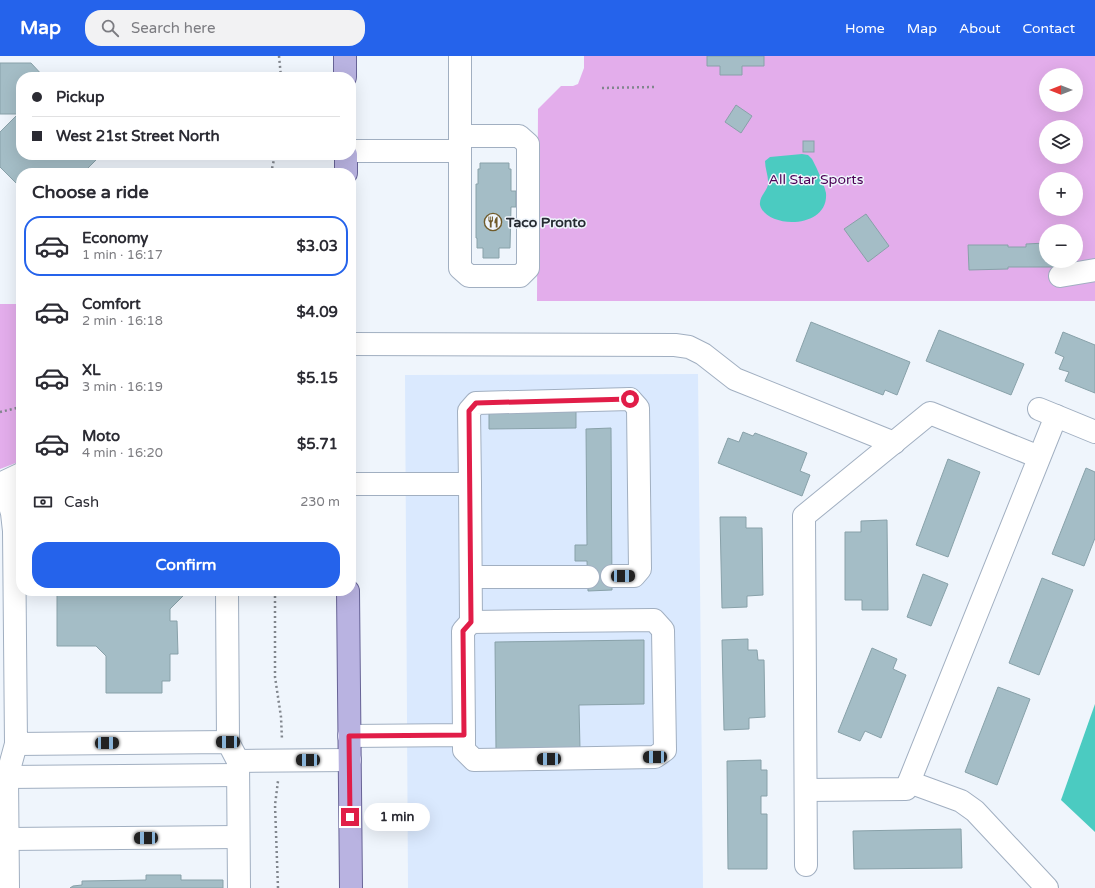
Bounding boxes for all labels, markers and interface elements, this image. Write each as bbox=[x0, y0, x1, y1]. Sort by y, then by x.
search box bbox=[85, 10, 365, 46]
text: Map bbox=[20, 17, 61, 39]
icon: search bbox=[99, 17, 121, 39]
text: Search here bbox=[131, 19, 215, 37]
text: Home bbox=[845, 20, 885, 37]
text: Map bbox=[907, 20, 937, 37]
text: About bbox=[959, 20, 1001, 37]
text: Contact bbox=[1023, 20, 1075, 37]
north arrow bbox=[1039, 68, 1083, 112]
map controls bbox=[1039, 68, 1083, 268]
text: Pickup bbox=[56, 88, 104, 106]
button: layers bbox=[1039, 120, 1083, 164]
text: West 21st Street North bbox=[56, 127, 220, 145]
park label: All Star Sports bbox=[769, 171, 864, 188]
button: + bbox=[1039, 172, 1083, 216]
text: Choose a ride bbox=[32, 181, 149, 203]
restaurant icon: Taco Pronto bbox=[483, 212, 503, 232]
place label: Taco Pronto bbox=[505, 214, 586, 231]
button: − bbox=[1039, 224, 1083, 268]
icon: car bbox=[34, 228, 70, 264]
text: Economy bbox=[82, 229, 148, 247]
text: $3.03 bbox=[297, 237, 338, 255]
text: 1 min · 16:17 bbox=[82, 247, 163, 263]
icon: car bbox=[34, 294, 70, 330]
text: Comfort bbox=[82, 295, 141, 313]
text: $4.09 bbox=[297, 303, 338, 321]
text: 2 min · 16:18 bbox=[82, 313, 163, 329]
icon: car bbox=[34, 360, 70, 396]
text: XL bbox=[82, 361, 101, 379]
text: $5.15 bbox=[297, 369, 338, 387]
text: 3 min · 16:19 bbox=[82, 379, 163, 395]
route start bbox=[621, 390, 639, 408]
icon: car bbox=[34, 426, 70, 462]
text: Moto bbox=[82, 427, 120, 445]
text: $5.71 bbox=[297, 435, 338, 453]
text: 4 min · 16:20 bbox=[82, 445, 163, 461]
icon: cash bbox=[32, 491, 54, 513]
text: Cash bbox=[64, 493, 99, 511]
text: 230 m bbox=[300, 494, 340, 510]
button: Confirm bbox=[32, 542, 340, 588]
car bbox=[611, 570, 635, 582]
car bbox=[216, 736, 240, 748]
car bbox=[95, 737, 119, 749]
car bbox=[643, 751, 667, 763]
car bbox=[537, 753, 561, 765]
car bbox=[296, 754, 320, 766]
callout: 1 min bbox=[364, 803, 430, 831]
route end bbox=[341, 808, 359, 826]
text: 1 min bbox=[380, 809, 414, 825]
car bbox=[134, 832, 158, 844]

